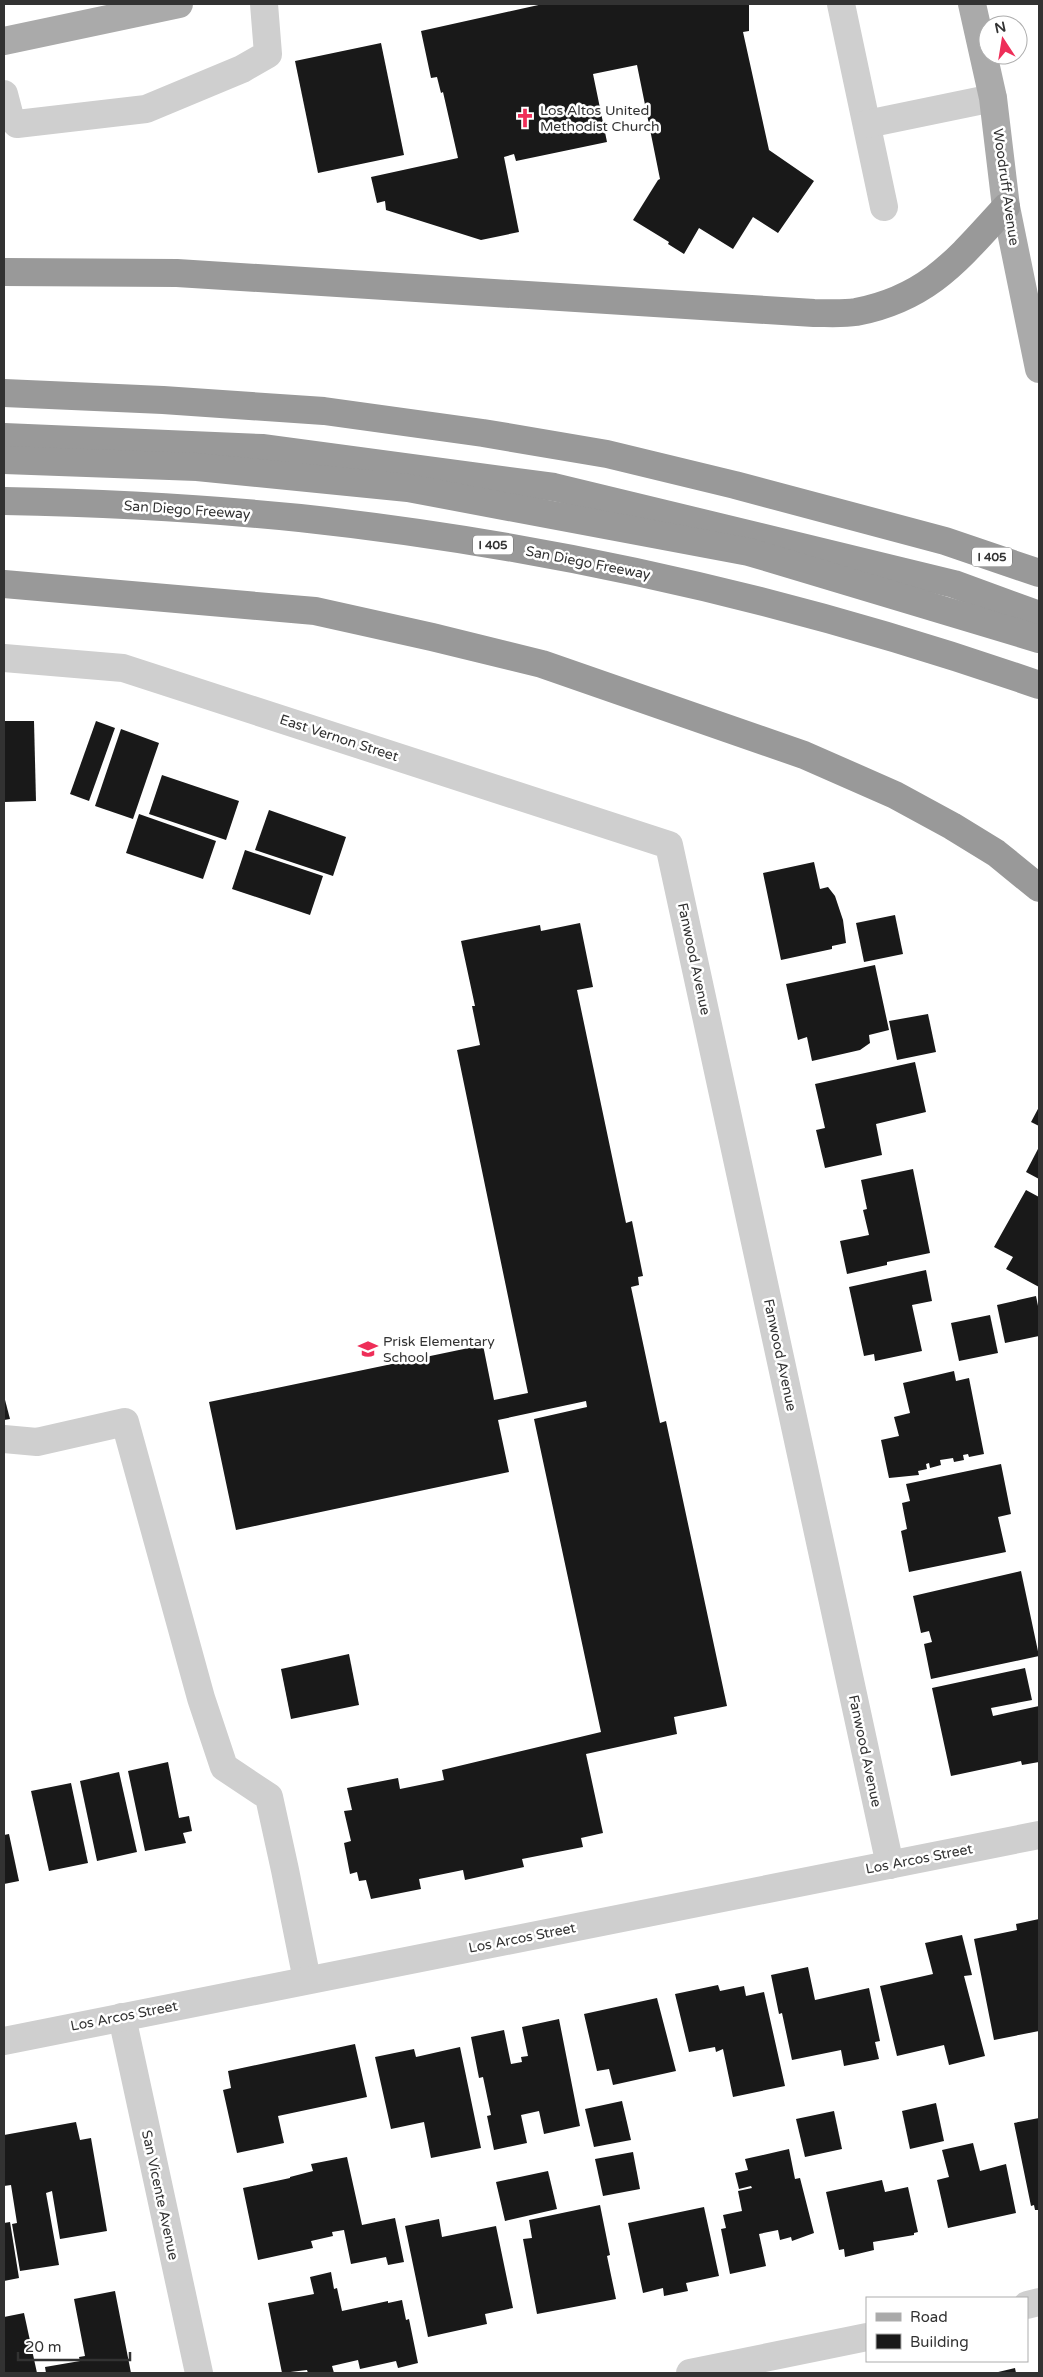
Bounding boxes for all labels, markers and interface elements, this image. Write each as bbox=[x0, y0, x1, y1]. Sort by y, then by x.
north arrow bbox=[978, 15, 1028, 65]
text: N bbox=[993, 18, 1008, 37]
place label: Los Altos United Methodist Church bbox=[540, 102, 659, 135]
church icon: Los Altos United Methodist Church bbox=[514, 107, 536, 129]
street label: Woodruff Avenue bbox=[989, 127, 1023, 247]
street label: San Diego Freeway bbox=[123, 497, 251, 523]
road number: I 405 bbox=[473, 536, 513, 554]
street label: San Diego Freeway bbox=[524, 543, 652, 584]
road number: I 405 bbox=[972, 548, 1012, 566]
street label: East Vernon Street bbox=[277, 711, 401, 765]
street label: Fanwood Avenue bbox=[674, 901, 714, 1017]
street label: Fanwood Avenue bbox=[760, 1297, 800, 1413]
place label: Prisk Elementary School bbox=[383, 1333, 495, 1366]
school or university icon: Prisk Elementary School bbox=[357, 1338, 379, 1360]
street label: Fanwood Avenue bbox=[845, 1693, 885, 1809]
street label: Los Arcos Street bbox=[864, 1840, 975, 1878]
street label: Los Arcos Street bbox=[467, 1919, 578, 1957]
street label: Los Arcos Street bbox=[69, 1997, 180, 2035]
street label: San Vicente Avenue bbox=[138, 2129, 182, 2262]
legend bbox=[866, 2297, 1028, 2362]
text: Road bbox=[910, 2308, 948, 2326]
scale bar bbox=[18, 2330, 130, 2362]
text: Building bbox=[910, 2333, 969, 2351]
text: 20 m bbox=[25, 2338, 62, 2356]

